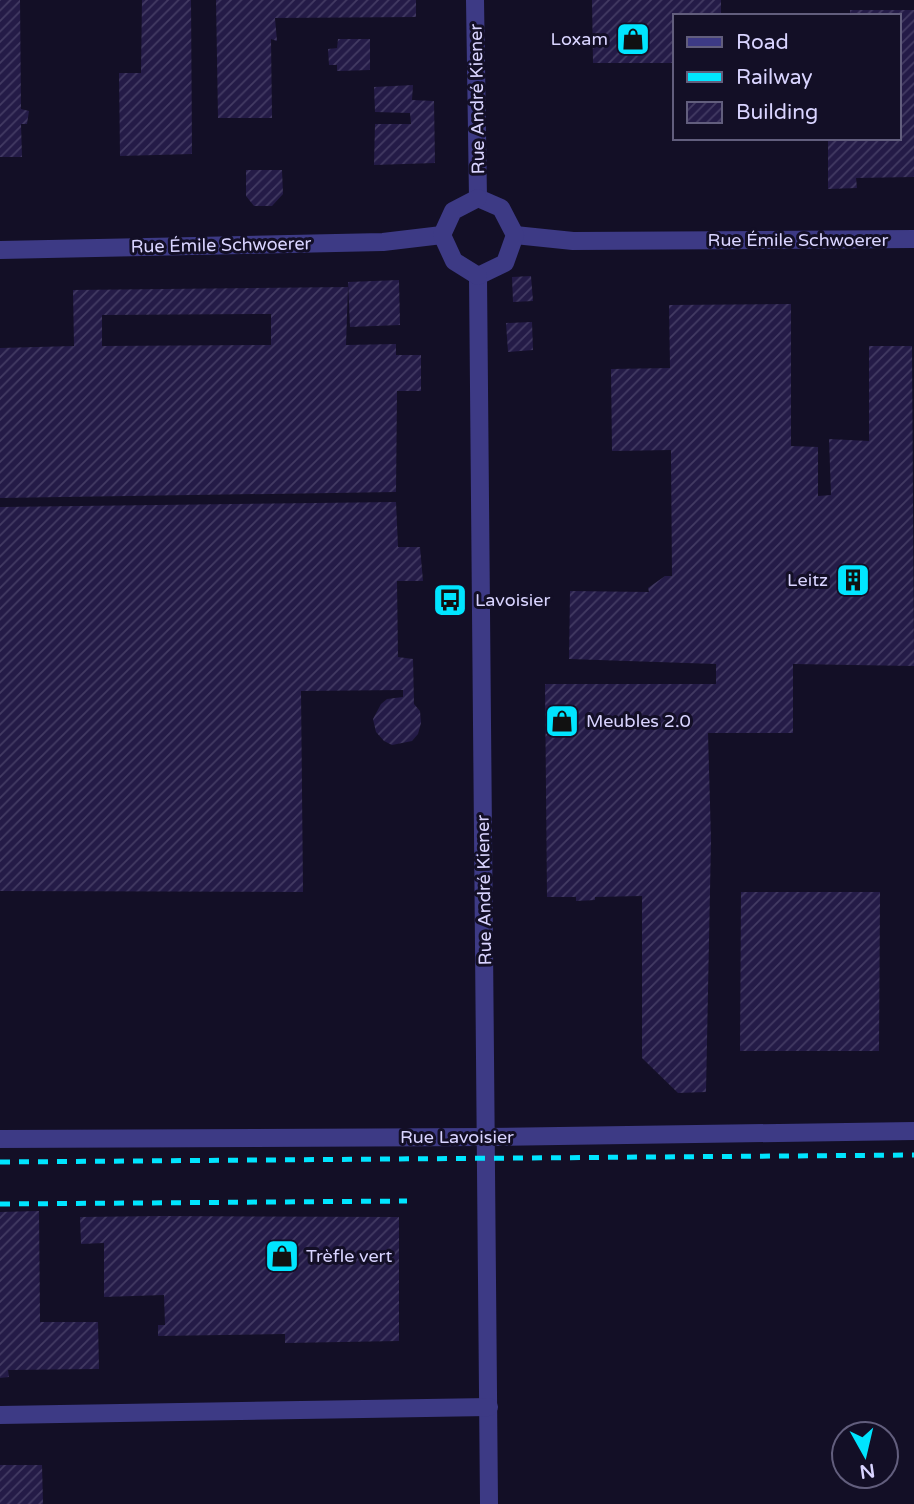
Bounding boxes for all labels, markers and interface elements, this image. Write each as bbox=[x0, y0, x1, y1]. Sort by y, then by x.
legend bbox=[673, 14, 900, 140]
shop icon: Loxam bbox=[614, 20, 652, 58]
street label: Rue André Kiener bbox=[465, 23, 489, 174]
place label: Loxam bbox=[551, 28, 608, 50]
text: Road bbox=[736, 30, 789, 55]
text: Railway bbox=[736, 65, 813, 90]
text: Building bbox=[736, 100, 818, 125]
street label: Rue Émile Schwoerer bbox=[708, 229, 889, 251]
street label: Rue Émile Schwoerer bbox=[130, 232, 312, 258]
building icon: Leitz bbox=[834, 561, 872, 599]
place label: Leitz bbox=[787, 569, 828, 591]
bus stop icon: Lavoisier bbox=[431, 581, 469, 619]
place label: Lavoisier bbox=[475, 589, 550, 611]
shop icon: Meubles 2.0 bbox=[543, 702, 581, 740]
place label: Meubles 2.0 bbox=[586, 710, 691, 732]
street label: Rue André Kiener bbox=[472, 814, 496, 965]
street label: Rue Lavoisier bbox=[400, 1126, 514, 1148]
shop icon: Trèfle vert bbox=[263, 1237, 301, 1275]
place label: Trèfle vert bbox=[306, 1245, 393, 1267]
north arrow bbox=[830, 1420, 900, 1490]
text: N bbox=[858, 1459, 876, 1483]

